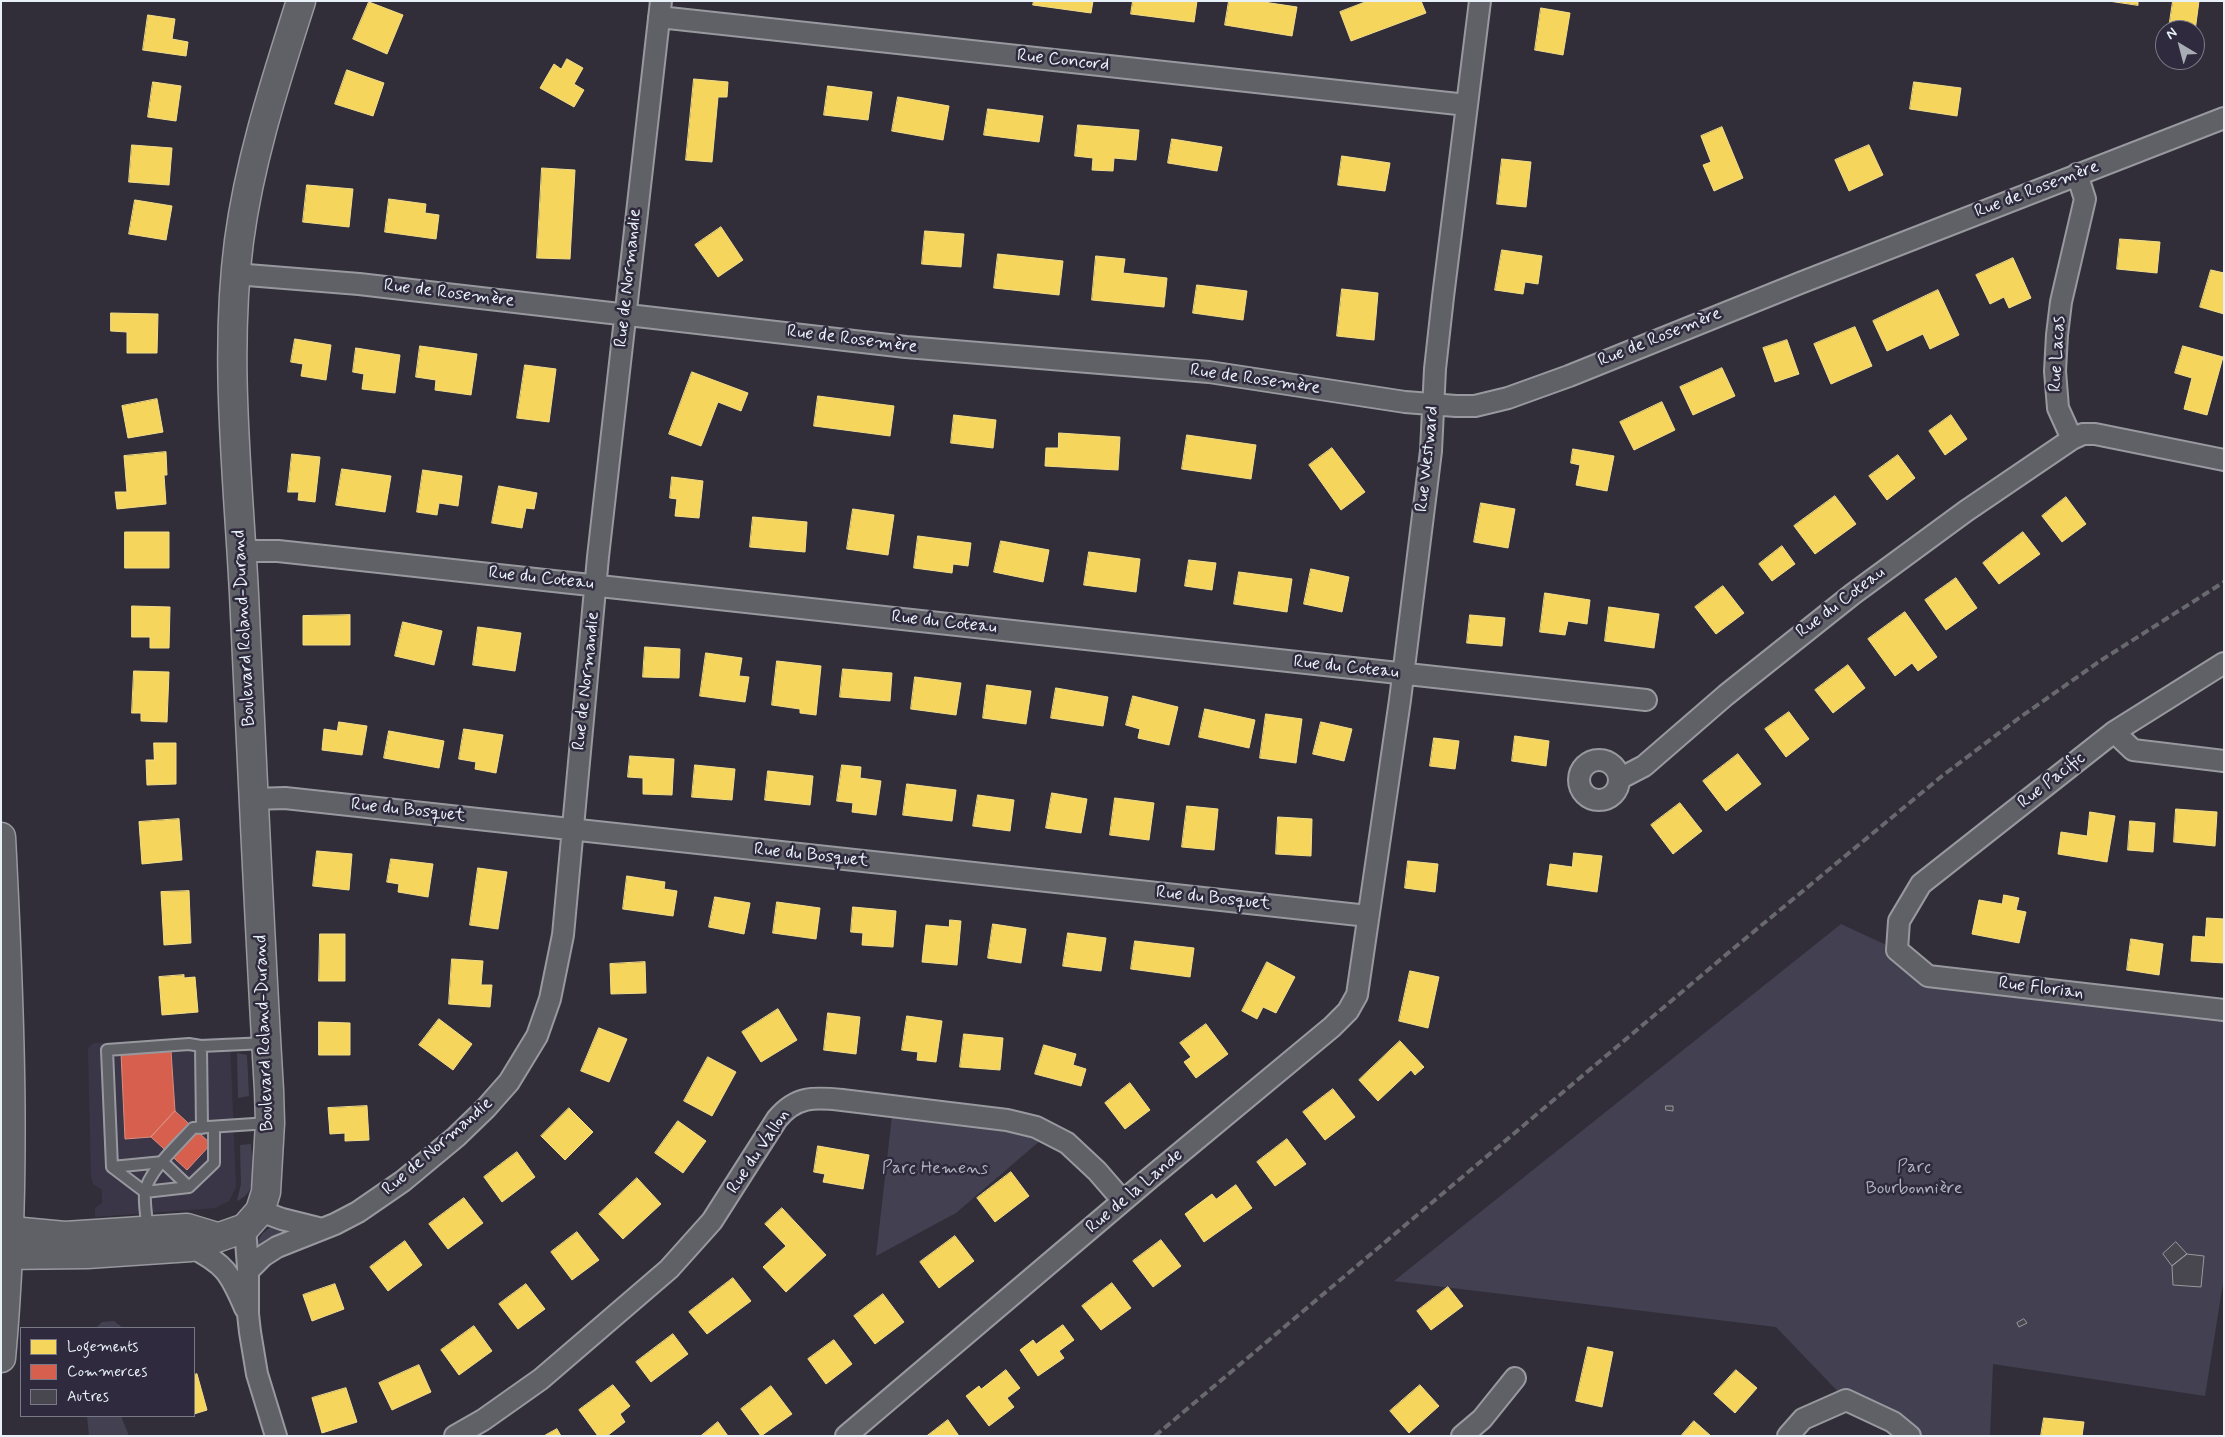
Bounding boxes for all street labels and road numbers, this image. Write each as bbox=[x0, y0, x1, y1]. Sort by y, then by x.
street label: Rue Concord bbox=[1016, 45, 1110, 77]
street label: Rue de Rosemère bbox=[1972, 156, 2102, 224]
street label: Rue de Normandie bbox=[611, 208, 647, 348]
street label: Rue de Rosemère bbox=[383, 275, 515, 313]
street label: Rue de Rosemère bbox=[1595, 303, 1725, 373]
street label: Rue Lacas bbox=[2045, 315, 2071, 393]
street label: Rue de Rosemère bbox=[786, 321, 918, 359]
street label: Rue de Rosemère bbox=[1188, 360, 1322, 400]
street label: Rue Westward bbox=[1412, 405, 1444, 513]
street label: Boulevard Roland-Durand bbox=[229, 529, 261, 727]
street label: Rue du Coteau bbox=[487, 563, 595, 595]
street label: Rue du Coteau bbox=[1792, 563, 1890, 643]
street label: Rue du Coteau bbox=[890, 607, 998, 639]
street label: Rue de Normandie bbox=[569, 611, 605, 751]
street label: Rue du Coteau bbox=[1292, 652, 1400, 684]
street label: Rue Pacific bbox=[2014, 748, 2090, 814]
street label: Rue du Bosquet bbox=[350, 794, 466, 828]
street label: Rue du Bosquet bbox=[753, 839, 869, 873]
street label: Rue du Bosquet bbox=[1155, 882, 1271, 916]
street label: Boulevard Roland-Durand bbox=[251, 934, 279, 1132]
street label: Rue Florian bbox=[1997, 973, 2085, 1005]
street label: Rue de Normandie bbox=[378, 1093, 498, 1201]
street label: Rue du Vallon bbox=[723, 1106, 795, 1198]
street label: Rue de la Lande bbox=[1082, 1145, 1188, 1239]

